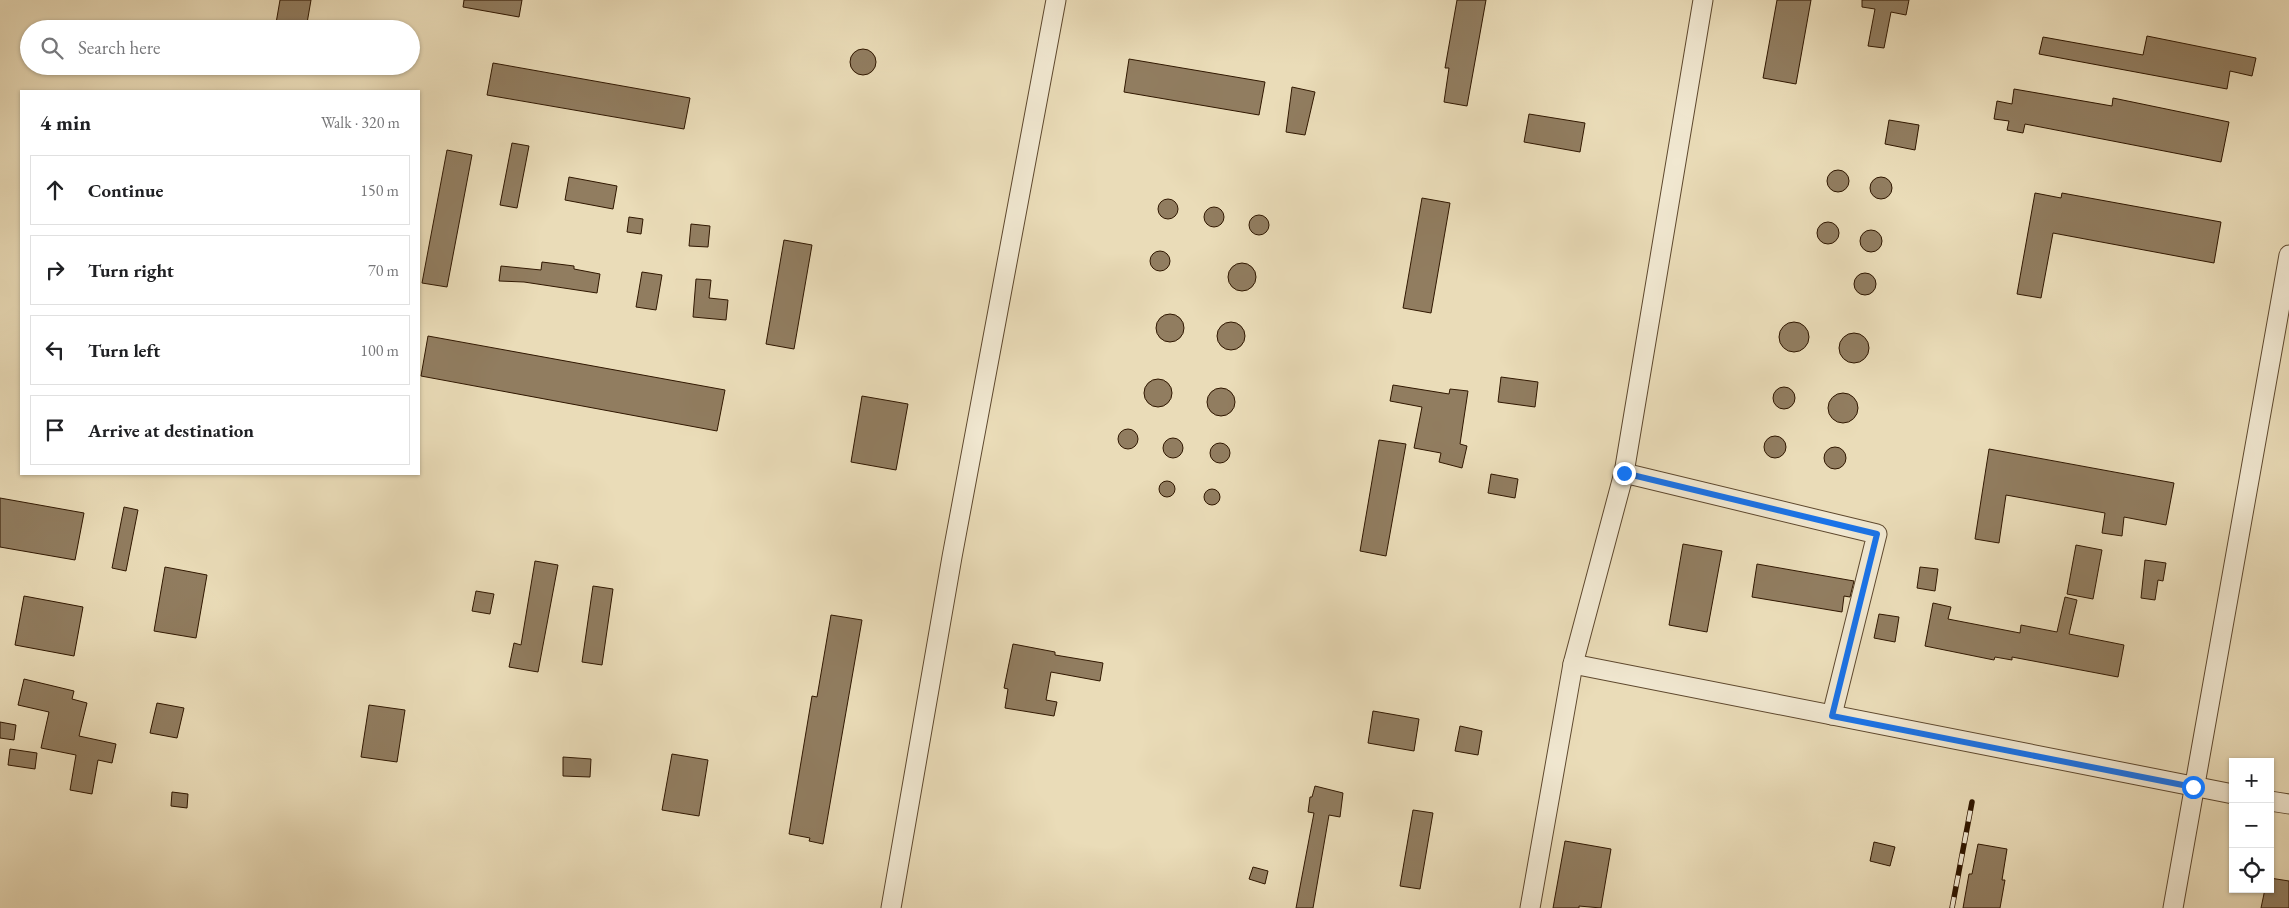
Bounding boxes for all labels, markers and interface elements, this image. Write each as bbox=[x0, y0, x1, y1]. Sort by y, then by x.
search box bbox=[20, 20, 420, 75]
icon: search bbox=[38, 34, 66, 62]
text: Search here bbox=[78, 35, 160, 60]
text: 4 min bbox=[40, 109, 91, 136]
text: Walk · 320 m bbox=[321, 112, 400, 133]
icon: ahead bbox=[41, 176, 69, 204]
text: Continue bbox=[88, 178, 163, 203]
text: 150 m bbox=[360, 180, 399, 201]
icon: right bbox=[41, 256, 69, 284]
text: Turn right bbox=[88, 258, 174, 283]
text: 70 m bbox=[368, 260, 399, 281]
icon: left bbox=[41, 336, 69, 364]
text: Turn left bbox=[88, 338, 160, 363]
text: 100 m bbox=[360, 340, 399, 361]
icon: arrive bbox=[41, 416, 69, 444]
text: Arrive at destination bbox=[88, 418, 254, 443]
route end bbox=[1613, 462, 1636, 485]
map controls bbox=[2229, 758, 2274, 893]
button: + bbox=[2229, 758, 2274, 803]
route start bbox=[2182, 776, 2205, 799]
button: − bbox=[2229, 803, 2274, 848]
button: locate bbox=[2229, 848, 2274, 893]

